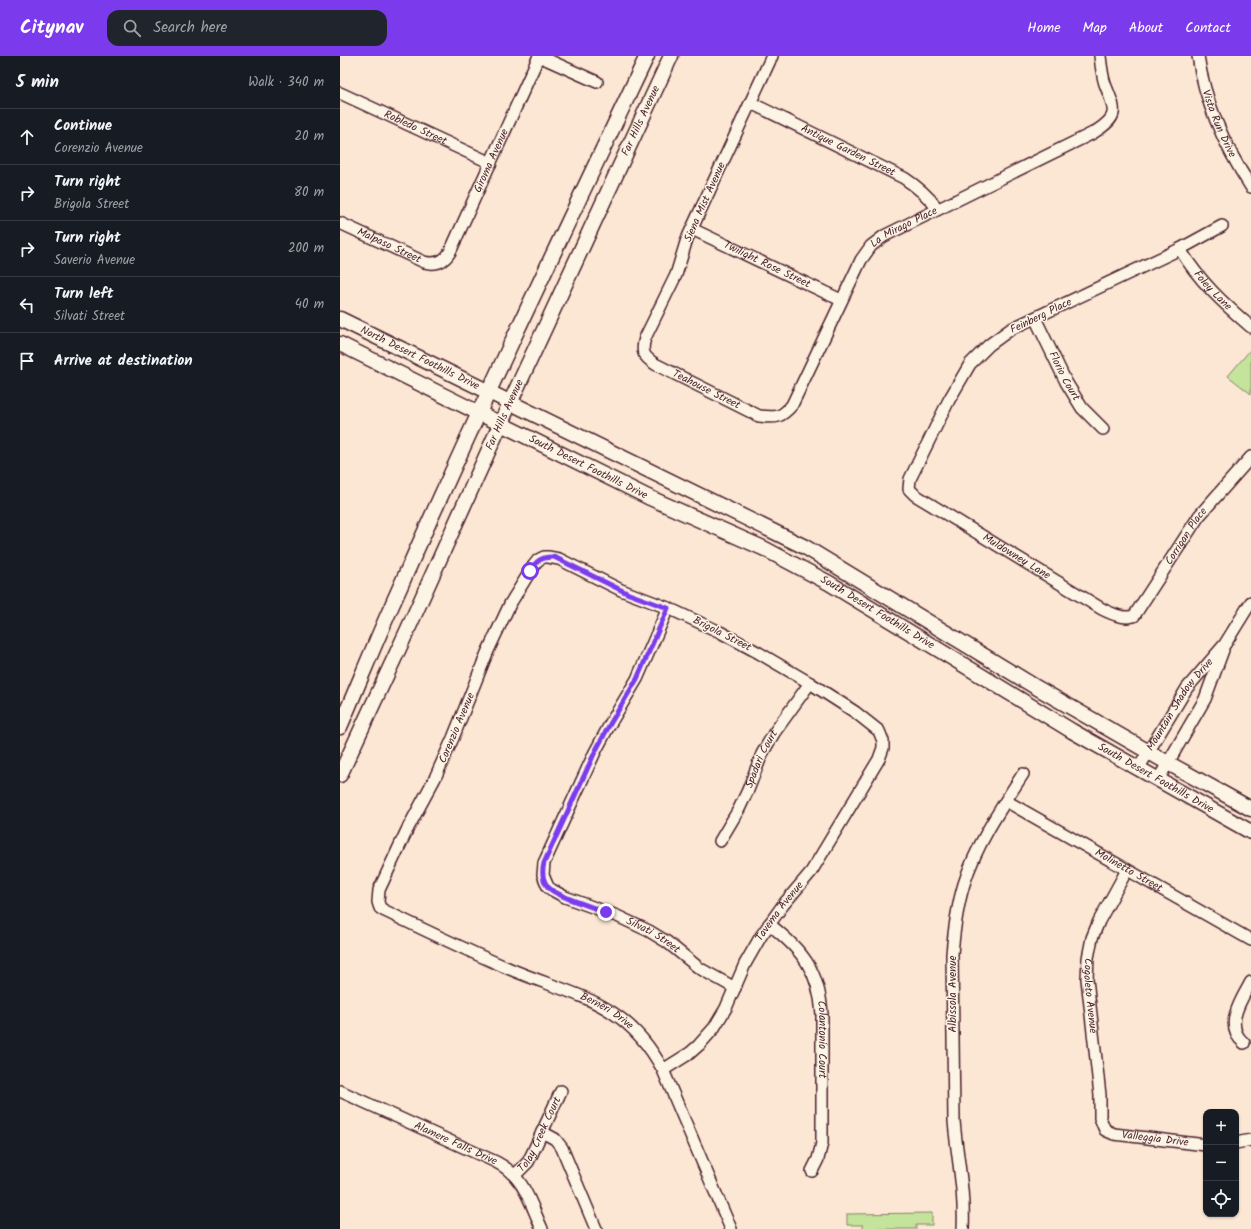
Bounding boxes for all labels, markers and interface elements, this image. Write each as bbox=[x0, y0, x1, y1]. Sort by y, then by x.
search box bbox=[107, 10, 387, 46]
text: Citynav bbox=[20, 13, 83, 43]
text: Search here bbox=[153, 16, 227, 40]
icon: search bbox=[121, 17, 143, 39]
text: Home bbox=[1027, 17, 1061, 39]
text: Map bbox=[1083, 17, 1107, 39]
text: About bbox=[1129, 17, 1163, 39]
text: Contact bbox=[1185, 17, 1231, 39]
text: 5 min bbox=[16, 69, 59, 96]
text: Walk · 340 m bbox=[248, 72, 324, 93]
street label: Far Hills Avenue bbox=[617, 83, 665, 159]
street label: Vista Run Drive bbox=[1197, 88, 1241, 161]
street label: Robledo Street bbox=[381, 106, 450, 151]
text: Continue bbox=[54, 114, 112, 138]
street label: Antique Garden Street bbox=[797, 120, 899, 182]
icon: ahead bbox=[16, 126, 38, 148]
text: 20 m bbox=[294, 126, 324, 147]
street label: Giroma Avenue bbox=[469, 126, 514, 196]
text: Corenzio Avenue bbox=[54, 138, 143, 159]
street label: Siena Mist Avenue bbox=[679, 159, 731, 245]
text: Turn right bbox=[54, 170, 121, 194]
icon: right bbox=[16, 182, 38, 204]
text: 80 m bbox=[294, 182, 324, 203]
text: Brigola Street bbox=[54, 194, 129, 215]
street label: La Mirago Place bbox=[866, 202, 941, 253]
street label: Malpaso Street bbox=[354, 223, 425, 269]
text: Turn right bbox=[54, 226, 121, 250]
street label: Twilight Rose Street bbox=[720, 236, 814, 293]
icon: right bbox=[16, 238, 38, 260]
text: 200 m bbox=[288, 238, 324, 259]
text: Saverio Avenue bbox=[54, 250, 135, 271]
street label: Foley Lane bbox=[1189, 267, 1236, 315]
text: Turn left bbox=[54, 282, 114, 306]
street label: Feinberg Place bbox=[1007, 293, 1075, 339]
icon: left bbox=[16, 294, 38, 316]
text: 40 m bbox=[295, 294, 324, 315]
text: Silvati Street bbox=[54, 306, 125, 327]
street label: North Desert Foothills Drive bbox=[357, 321, 483, 395]
street label: Florio Court bbox=[1043, 348, 1085, 405]
text: Arrive at destination bbox=[54, 349, 193, 373]
icon: arrive bbox=[16, 350, 38, 372]
street label: Teahouse Street bbox=[669, 365, 744, 415]
street label: Far Hills Avenue bbox=[481, 377, 529, 453]
street label: South Desert Foothills Drive bbox=[525, 430, 651, 504]
street label: Corrigan Place bbox=[1160, 503, 1212, 569]
street label: Muldowney Lane bbox=[979, 529, 1054, 585]
route start bbox=[521, 562, 539, 580]
street label: South Desert Foothills Drive bbox=[817, 571, 938, 654]
street label: Brigola Street bbox=[690, 612, 755, 657]
street label: Mountain Shadow Drive bbox=[1142, 654, 1218, 755]
street label: Corenzio Avenue bbox=[434, 690, 480, 766]
street label: Spadari Court bbox=[741, 725, 783, 791]
street label: South Desert Foothills Drive bbox=[1094, 738, 1217, 818]
street label: Molinetto Street bbox=[1091, 844, 1167, 897]
street label: Tavema Avenue bbox=[751, 877, 808, 945]
route end bbox=[597, 903, 615, 921]
street label: Silvati Street bbox=[623, 912, 685, 959]
street label: Albissola Avenue bbox=[944, 956, 962, 1032]
street label: Cogoleto Avenue bbox=[1078, 958, 1102, 1035]
street label: Berneri Drive bbox=[577, 988, 638, 1034]
street label: Colantonio Court bbox=[812, 1000, 831, 1079]
street label: Tolay Creek Court bbox=[513, 1093, 566, 1177]
map controls bbox=[1203, 1109, 1239, 1217]
button: + bbox=[1203, 1109, 1239, 1145]
street label: Alamere Falls Drive bbox=[411, 1117, 500, 1170]
street label: Valleggia Drive bbox=[1121, 1126, 1190, 1152]
button: − bbox=[1203, 1145, 1239, 1181]
button: locate bbox=[1203, 1181, 1239, 1217]

